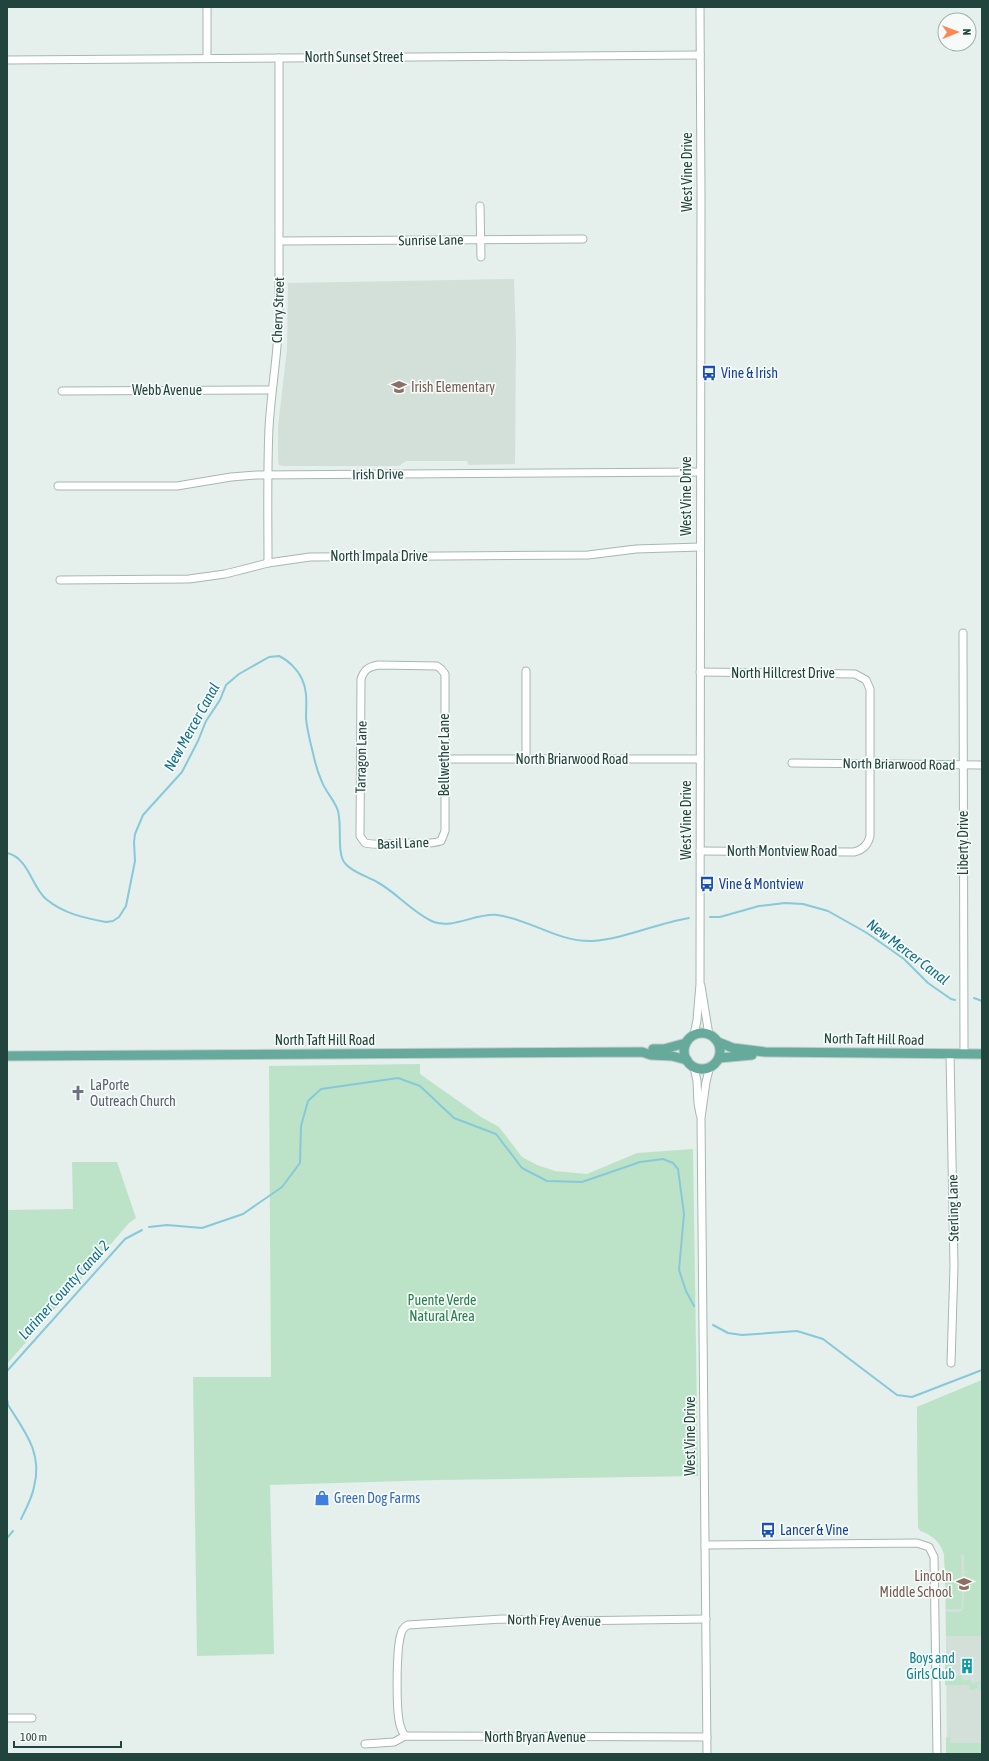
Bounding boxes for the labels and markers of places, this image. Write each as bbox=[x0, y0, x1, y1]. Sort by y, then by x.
bus stop icon: Vine & Irish bbox=[700, 364, 718, 382]
place label: Vine & Irish bbox=[721, 365, 778, 381]
school or university icon: Irish Elementary bbox=[390, 378, 408, 396]
place label: Irish Elementary bbox=[411, 379, 495, 395]
bus stop icon: Vine & Montview bbox=[698, 875, 716, 893]
place label: Vine & Montview bbox=[719, 876, 804, 892]
place label: LaPorte Outreach Church bbox=[90, 1077, 176, 1109]
church icon: LaPorte Outreach Church bbox=[69, 1084, 87, 1102]
shop icon: Green Dog Farms bbox=[313, 1489, 331, 1507]
place label: Green Dog Farms bbox=[334, 1490, 420, 1506]
bus stop icon: Lancer & Vine bbox=[759, 1521, 777, 1539]
place label: Lancer & Vine bbox=[780, 1522, 849, 1538]
place label: Lincoln Middle School bbox=[880, 1568, 952, 1600]
school or university icon: Lincoln Middle School bbox=[955, 1575, 973, 1593]
place label: Boys and Girls Club bbox=[906, 1650, 955, 1682]
building icon: Boys and Girls Club bbox=[958, 1657, 976, 1675]

